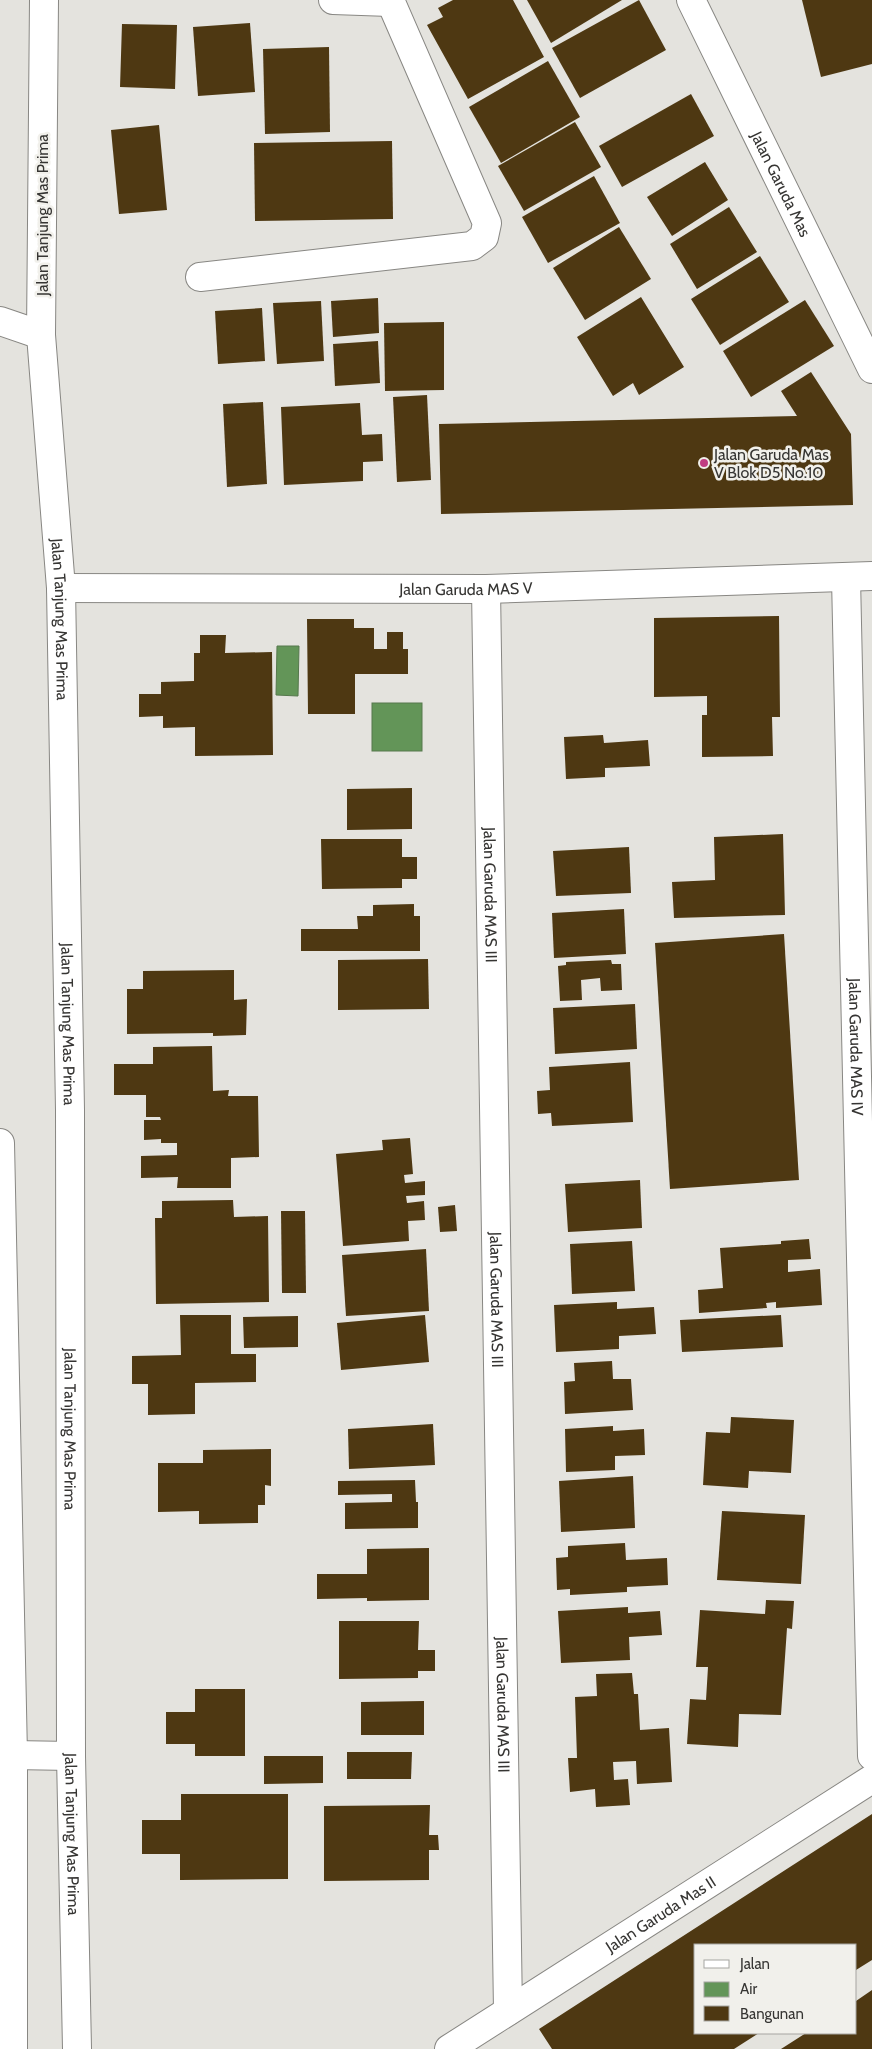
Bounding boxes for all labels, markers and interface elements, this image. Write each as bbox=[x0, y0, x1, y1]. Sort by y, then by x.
street label: Jalan Garuda Mas bbox=[747, 128, 815, 240]
street label: Jalan Tanjung Mas Prima bbox=[33, 134, 52, 297]
place label: Jalan Garuda Mas V Blok D5 No.10 bbox=[713, 445, 829, 482]
marker: Jalan Garuda Mas V Blok D5 No.10 bbox=[698, 457, 710, 469]
street label: Jalan Tanjung Mas Prima bbox=[47, 537, 72, 701]
street label: Jalan Garuda MAS V bbox=[398, 578, 533, 599]
street label: Jalan Garuda MAS III bbox=[480, 826, 501, 963]
street label: Jalan Tanjung Mas Prima bbox=[57, 942, 79, 1106]
street label: Jalan Garuda MAS IV bbox=[845, 977, 867, 1116]
street label: Jalan Garuda MAS III bbox=[486, 1231, 507, 1368]
street label: Jalan Tanjung Mas Prima bbox=[60, 1347, 80, 1511]
street label: Jalan Garuda MAS III bbox=[492, 1636, 513, 1773]
street label: Jalan Tanjung Mas Prima bbox=[61, 1752, 83, 1916]
street label: Jalan Garuda Mas II bbox=[601, 1872, 719, 1957]
legend bbox=[694, 1944, 857, 2034]
text: Jalan bbox=[739, 1955, 770, 1973]
text: Air bbox=[740, 1980, 757, 1998]
text: Bangunan bbox=[740, 2005, 804, 2023]

